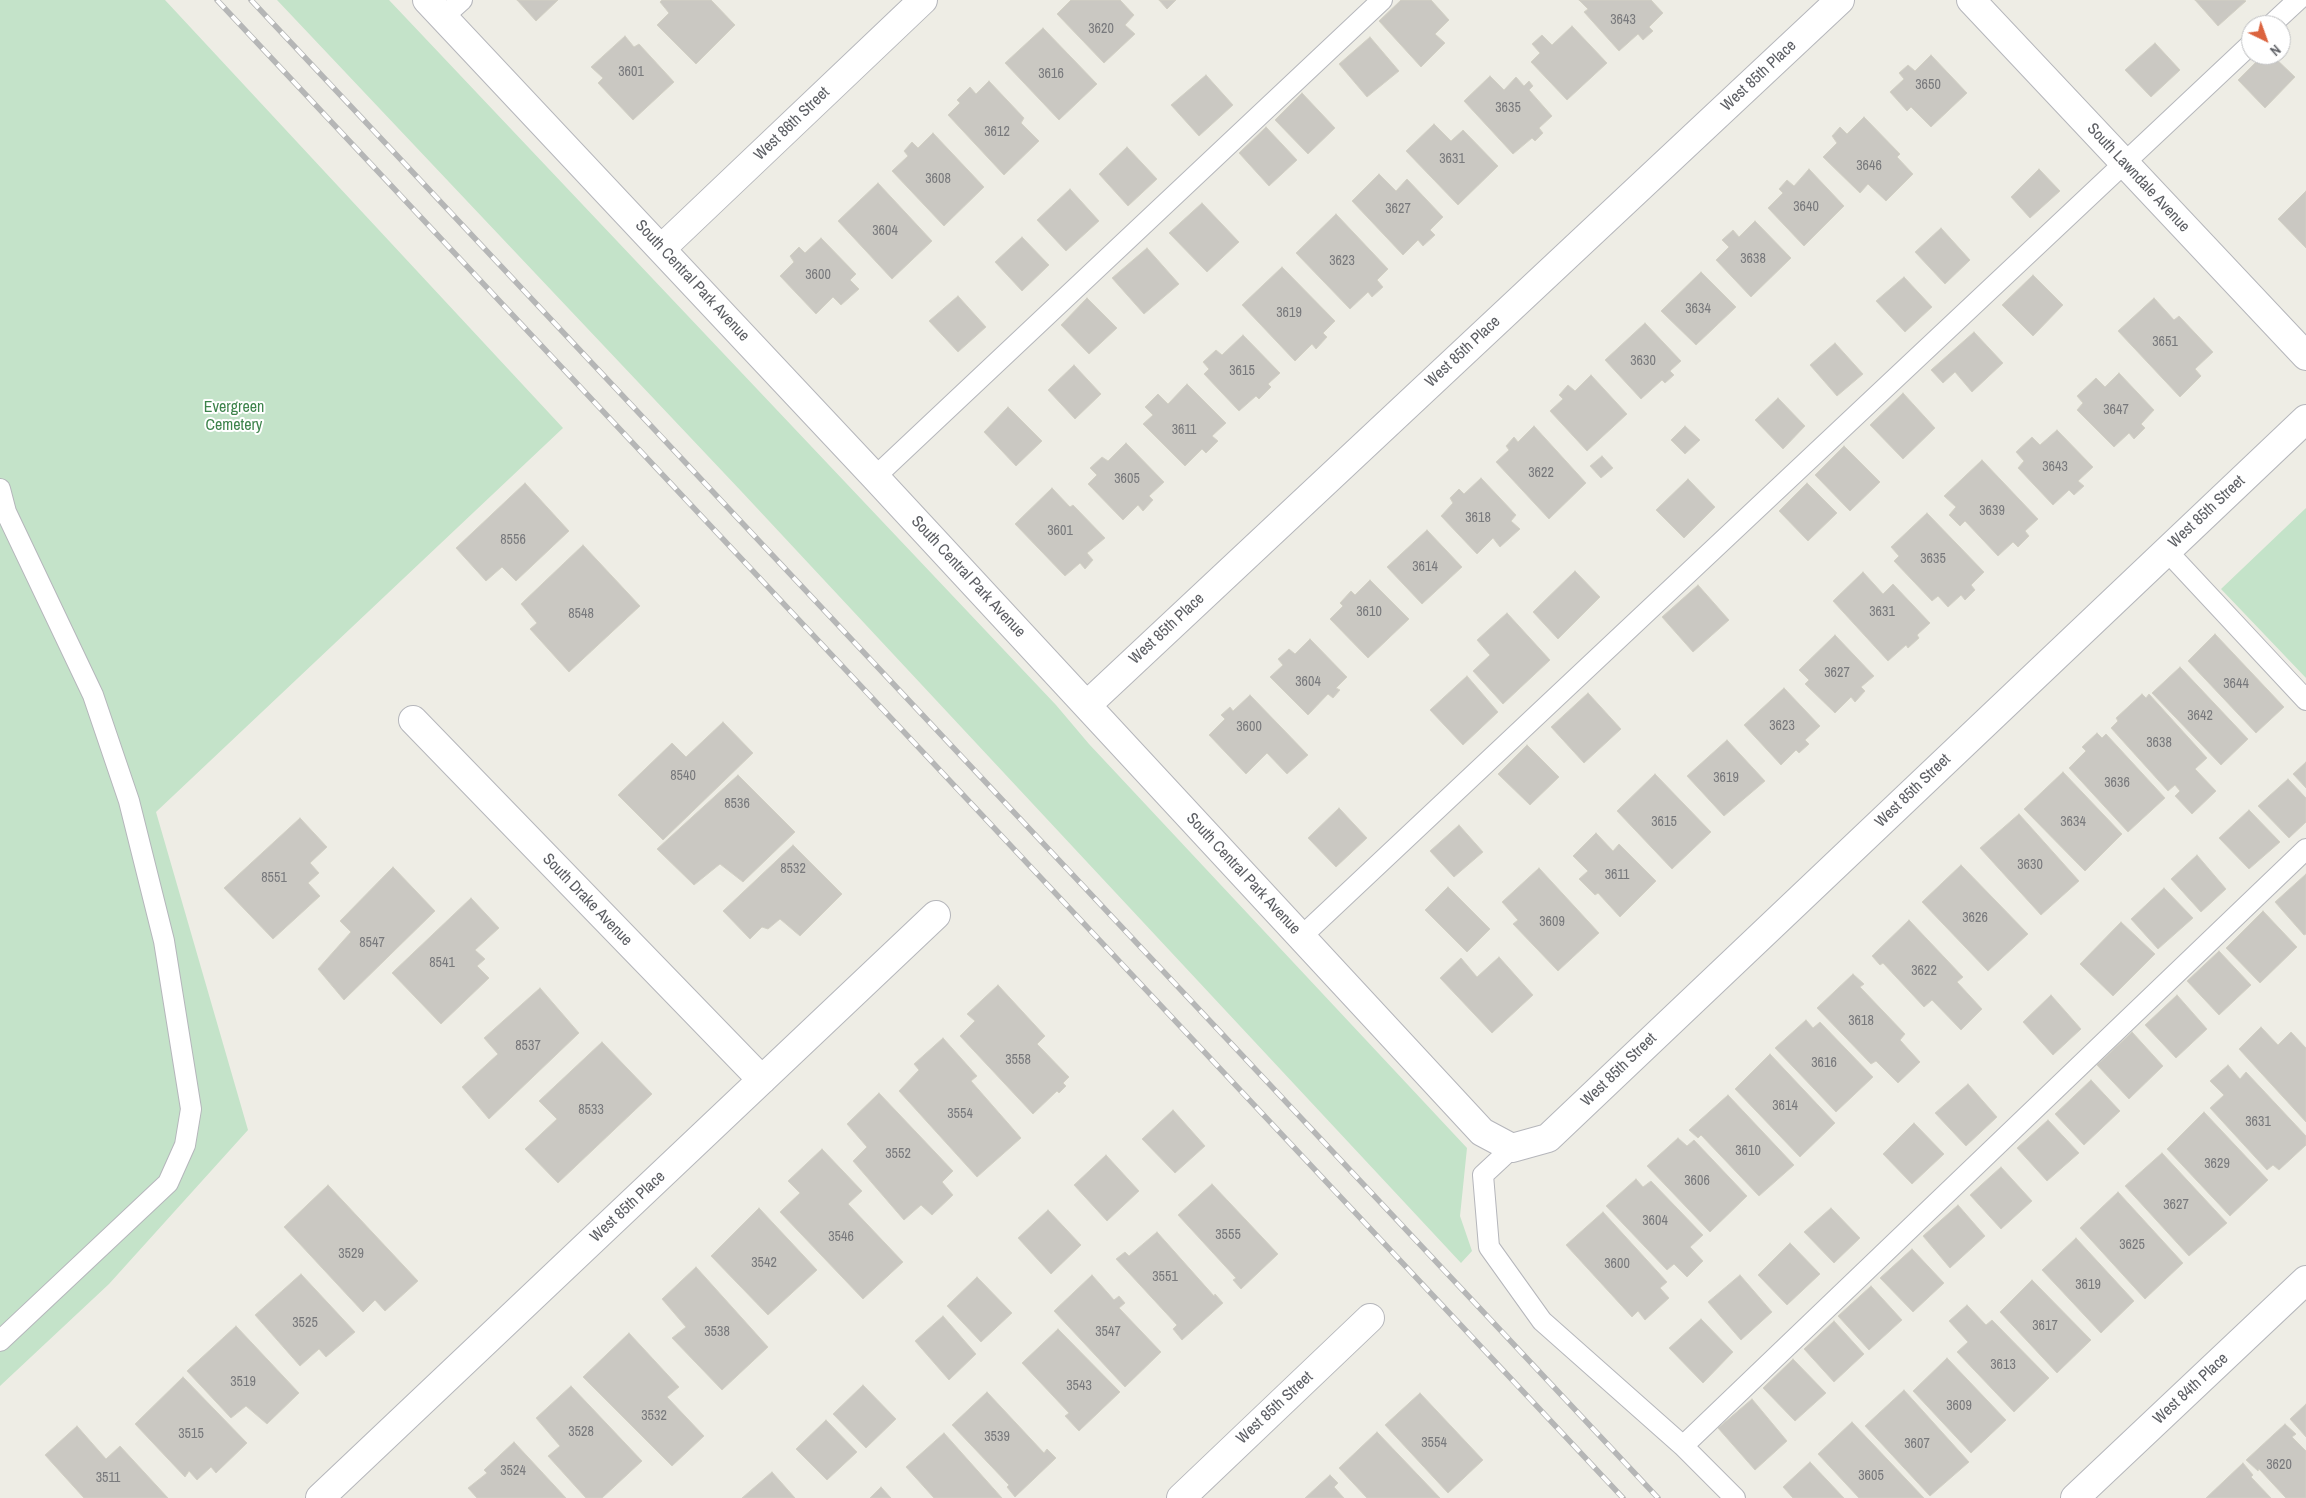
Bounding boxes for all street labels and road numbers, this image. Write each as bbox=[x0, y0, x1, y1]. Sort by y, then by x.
street label: West 85th Place bbox=[1718, 36, 1800, 116]
street label: West 86th Street bbox=[750, 83, 834, 165]
street label: South Lawndale Avenue bbox=[2083, 120, 2193, 236]
street label: South Central Park Avenue bbox=[631, 216, 753, 346]
street label: West 85th Place bbox=[1422, 312, 1504, 392]
street label: West 85th Street bbox=[2165, 472, 2249, 552]
street label: South Central Park Avenue bbox=[907, 512, 1029, 642]
street label: West 85th Place bbox=[1126, 589, 1208, 669]
street label: West 85th Street bbox=[1871, 750, 1955, 832]
street label: South Central Park Avenue bbox=[1182, 809, 1304, 939]
street label: South Drake Avenue bbox=[538, 850, 636, 950]
street label: West 85th Street bbox=[1577, 1029, 1661, 1111]
street label: West 85th Place bbox=[587, 1167, 669, 1247]
street label: West 84th Place bbox=[2150, 1349, 2232, 1429]
street label: West 85th Street bbox=[1233, 1368, 1317, 1448]

